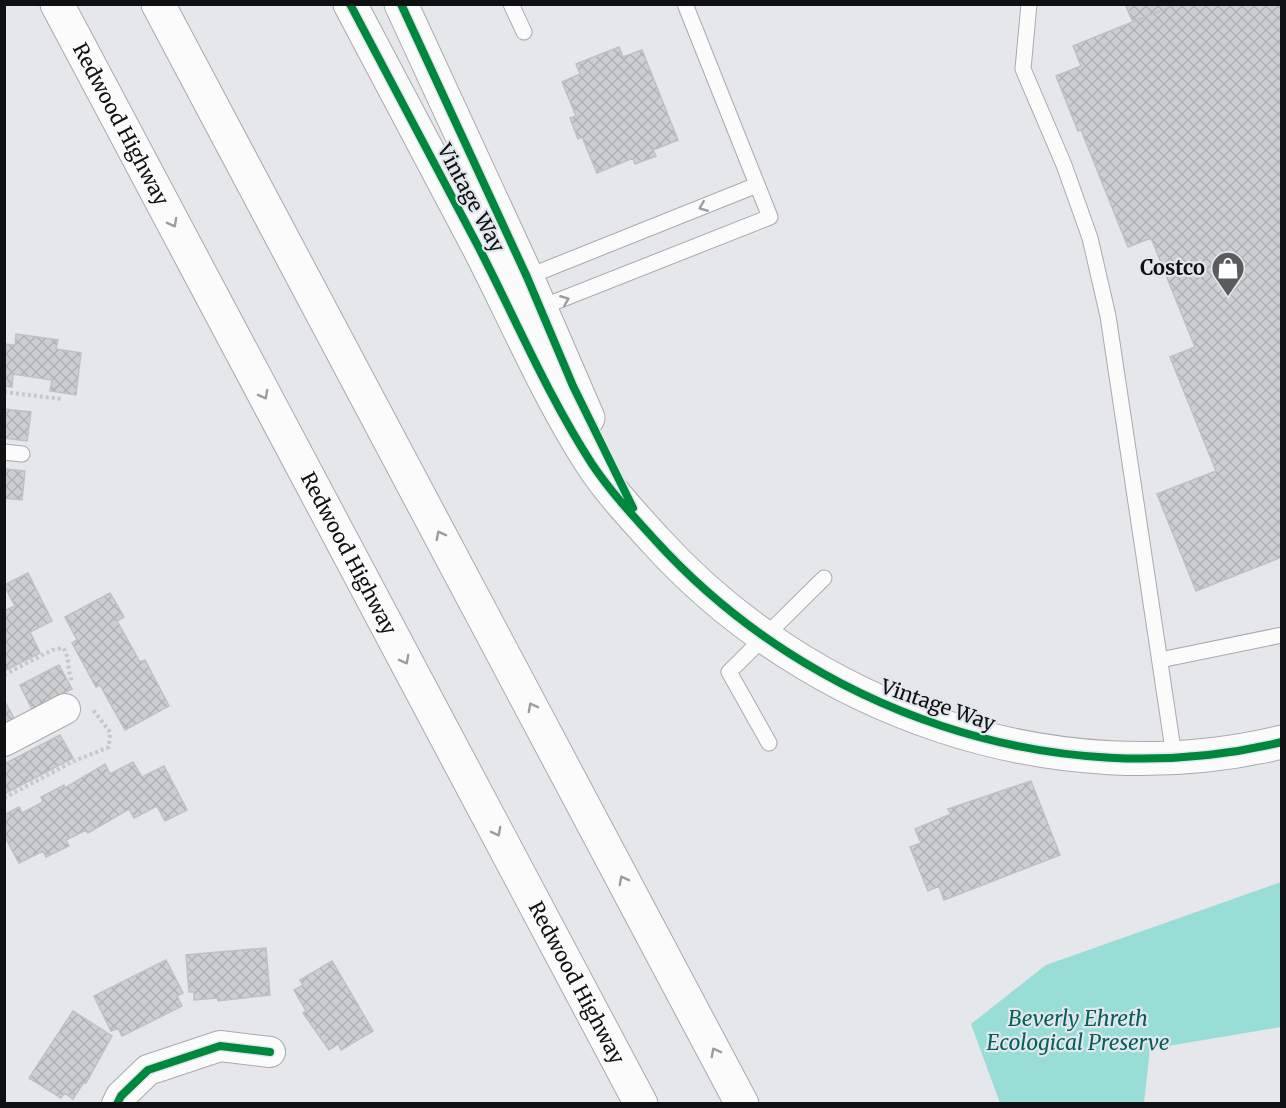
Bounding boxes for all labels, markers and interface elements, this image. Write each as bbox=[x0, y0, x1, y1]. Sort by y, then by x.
street label: Redwood Highway bbox=[68, 38, 175, 210]
street label: Vintage Way bbox=[432, 138, 511, 257]
one-way arrow bbox=[698, 200, 709, 212]
one-way arrow bbox=[166, 217, 177, 227]
shop icon: Costco bbox=[1210, 250, 1246, 297]
place label: Costco bbox=[1140, 255, 1205, 280]
one-way arrow bbox=[559, 294, 570, 307]
one-way arrow bbox=[257, 389, 268, 399]
street label: Redwood Highway bbox=[296, 468, 403, 639]
one-way arrow bbox=[436, 531, 447, 541]
one-way arrow bbox=[398, 654, 409, 664]
street label: Vintage Way bbox=[877, 673, 999, 736]
one-way arrow bbox=[528, 703, 539, 714]
one-way arrow bbox=[490, 826, 501, 837]
one-way arrow bbox=[619, 875, 630, 886]
street label: Redwood Highway bbox=[524, 897, 631, 1068]
water label: Beverly Ehreth Ecological Preserve bbox=[987, 1005, 1169, 1056]
one-way arrow bbox=[711, 1048, 722, 1058]

